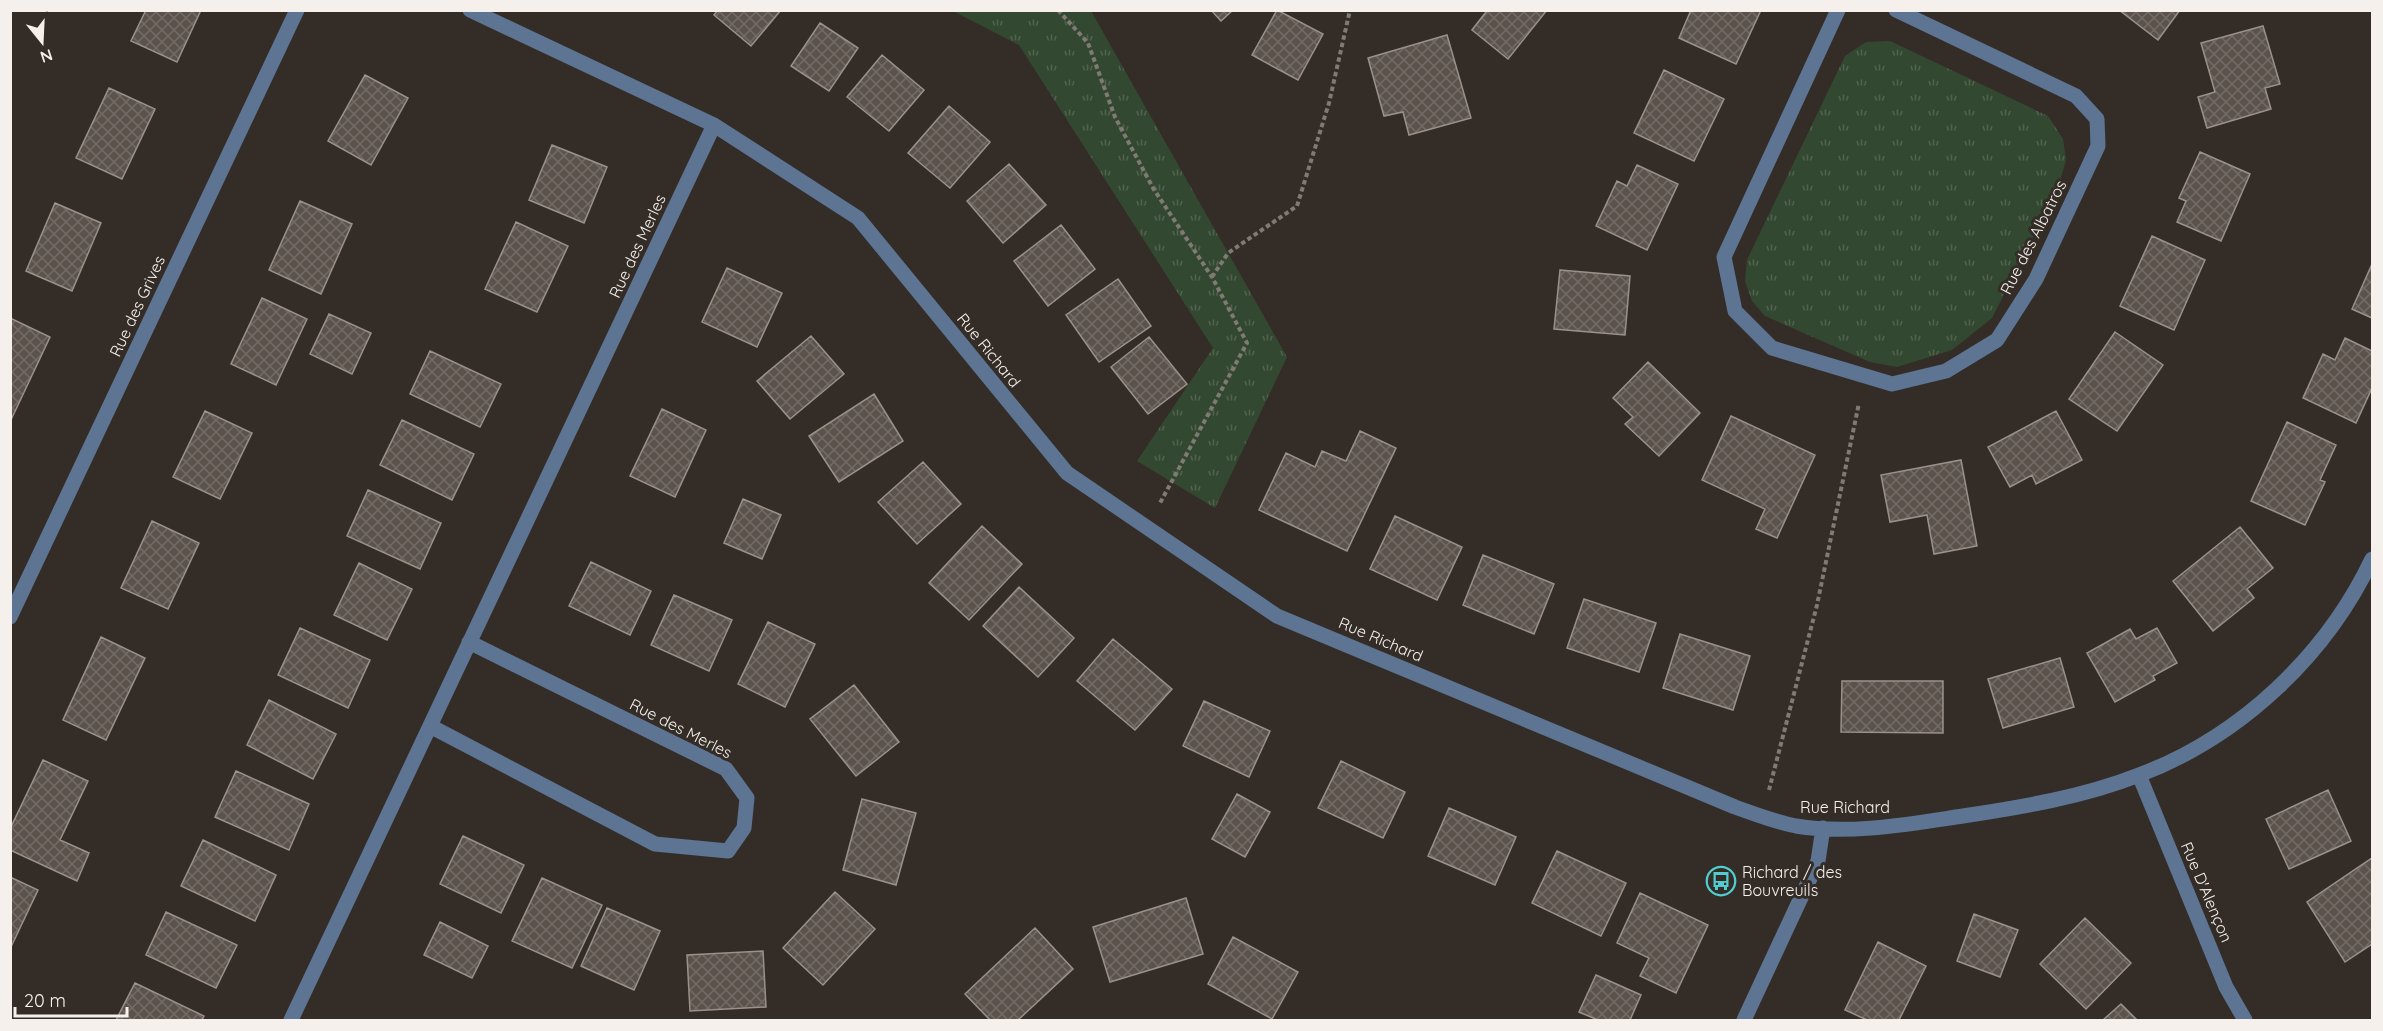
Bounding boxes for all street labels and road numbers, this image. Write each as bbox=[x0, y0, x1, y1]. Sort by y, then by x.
street label: Rue des Albatros bbox=[1996, 177, 2070, 297]
street label: Rue des Merles bbox=[604, 191, 670, 301]
street label: Rue des Grives bbox=[105, 252, 169, 360]
street label: Rue Richard bbox=[953, 309, 1025, 391]
street label: Rue Richard bbox=[1336, 612, 1426, 666]
street label: Rue des Merles bbox=[626, 694, 736, 762]
street label: Rue Richard bbox=[1800, 797, 1890, 817]
street label: Rue D'Alençon bbox=[2177, 839, 2237, 945]

